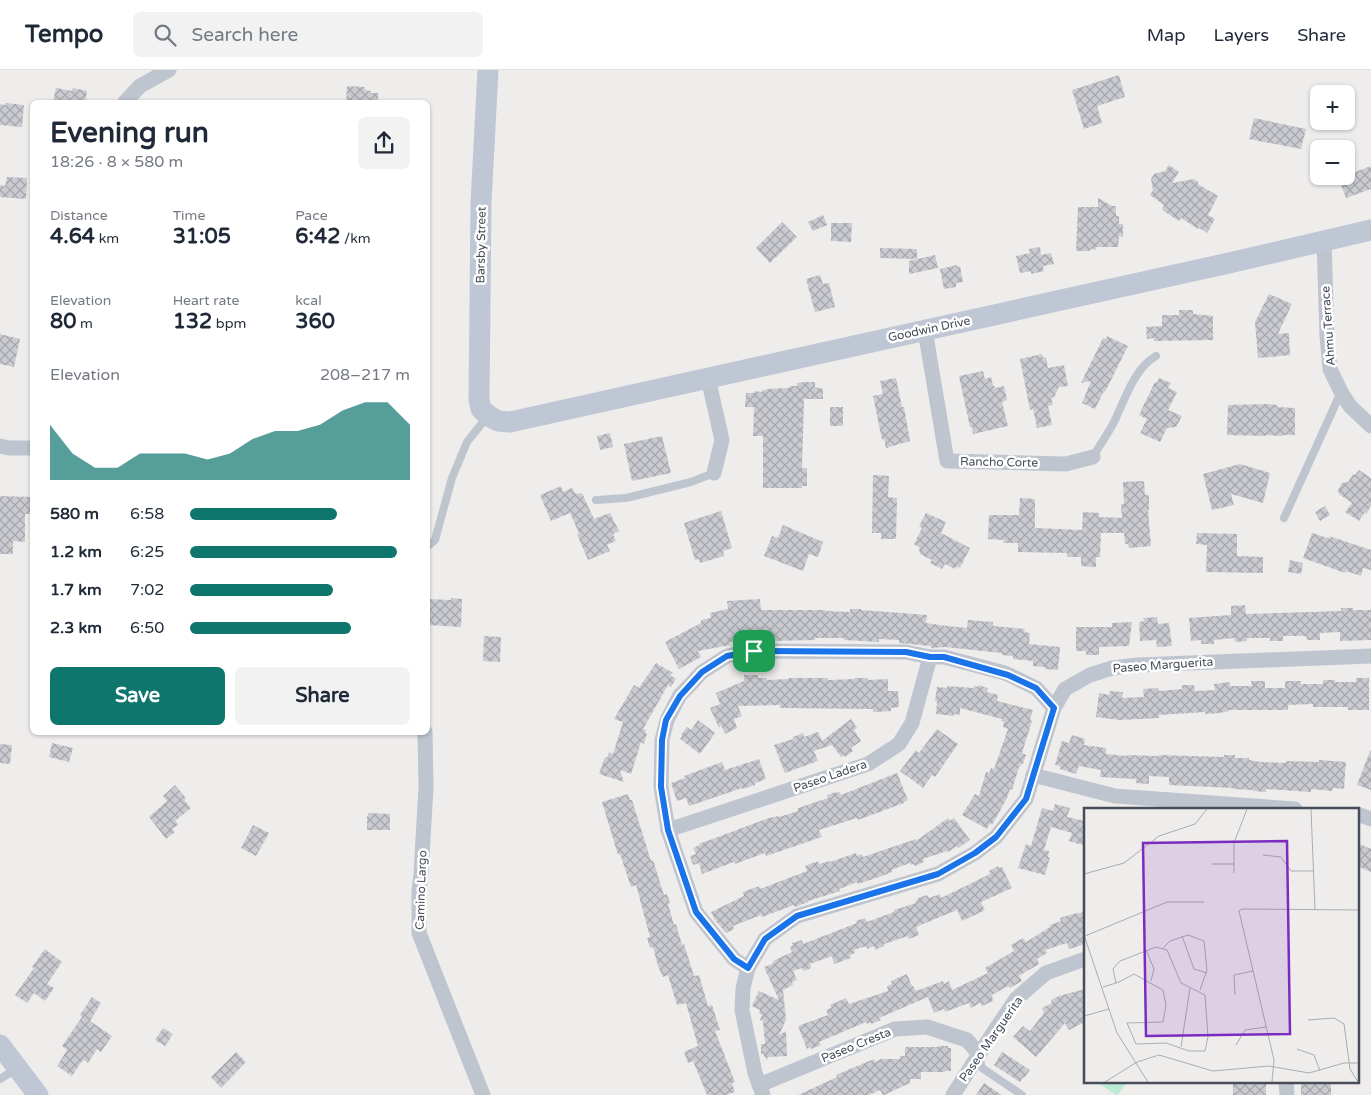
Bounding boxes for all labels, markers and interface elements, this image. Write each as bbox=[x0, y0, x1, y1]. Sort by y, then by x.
search box bbox=[133, 12, 483, 57]
text: Tempo bbox=[25, 20, 103, 49]
icon: search bbox=[151, 21, 179, 49]
text: Search here bbox=[191, 24, 298, 46]
text: Map bbox=[1147, 24, 1186, 46]
text: Layers bbox=[1214, 24, 1269, 46]
text: Share bbox=[1297, 24, 1346, 46]
map controls bbox=[1310, 85, 1355, 185]
button: + bbox=[1310, 85, 1355, 130]
text: Evening run bbox=[50, 116, 209, 150]
button: share bbox=[358, 117, 410, 169]
button: − bbox=[1310, 140, 1355, 185]
text: 18:26 · 8 × 580 m bbox=[50, 152, 183, 172]
street label: Barsby Street bbox=[473, 206, 489, 283]
text: Distance bbox=[50, 207, 108, 224]
text: Time bbox=[173, 207, 205, 224]
text: Pace bbox=[295, 207, 328, 224]
text: 4.64 bbox=[50, 224, 95, 249]
text: 31:05 bbox=[173, 224, 231, 249]
text: 6:42 bbox=[295, 224, 340, 249]
text: km bbox=[95, 230, 119, 247]
text: /km bbox=[340, 230, 371, 247]
street label: Ahmu Terrace bbox=[1318, 285, 1338, 366]
text: Elevation bbox=[50, 292, 111, 309]
text: Heart rate bbox=[173, 292, 239, 309]
text: kcal bbox=[295, 292, 322, 309]
text: 80 bbox=[50, 309, 76, 334]
text: 132 bbox=[173, 309, 212, 334]
text: 360 bbox=[295, 309, 335, 334]
street label: Goodwin Drive bbox=[887, 313, 972, 345]
text: m bbox=[76, 315, 93, 332]
text: bpm bbox=[212, 315, 246, 332]
text: Elevation bbox=[50, 365, 120, 385]
text: 208–217 m bbox=[320, 365, 410, 385]
street label: Rancho Corte bbox=[960, 454, 1038, 470]
text: 580 m bbox=[50, 504, 99, 524]
text: 6:58 bbox=[130, 504, 164, 524]
text: 1.2 km bbox=[50, 542, 102, 562]
text: 6:25 bbox=[130, 542, 164, 562]
text: 1.7 km bbox=[50, 580, 102, 600]
text: 7:02 bbox=[130, 580, 164, 600]
text: 2.3 km bbox=[50, 618, 102, 638]
text: 6:50 bbox=[130, 618, 164, 638]
pin bbox=[733, 630, 775, 672]
icon: arrive bbox=[740, 637, 768, 665]
street label: Paseo Marguerita bbox=[1112, 655, 1214, 675]
button: Save bbox=[50, 667, 225, 725]
button: Share bbox=[235, 667, 410, 725]
street label: Paseo Ladera bbox=[791, 757, 869, 795]
inset map bbox=[1084, 808, 1358, 1082]
street label: Camino Largo bbox=[413, 850, 429, 930]
street label: Paseo Marguerita bbox=[956, 994, 1026, 1084]
street label: Paseo Cresta bbox=[819, 1025, 893, 1065]

